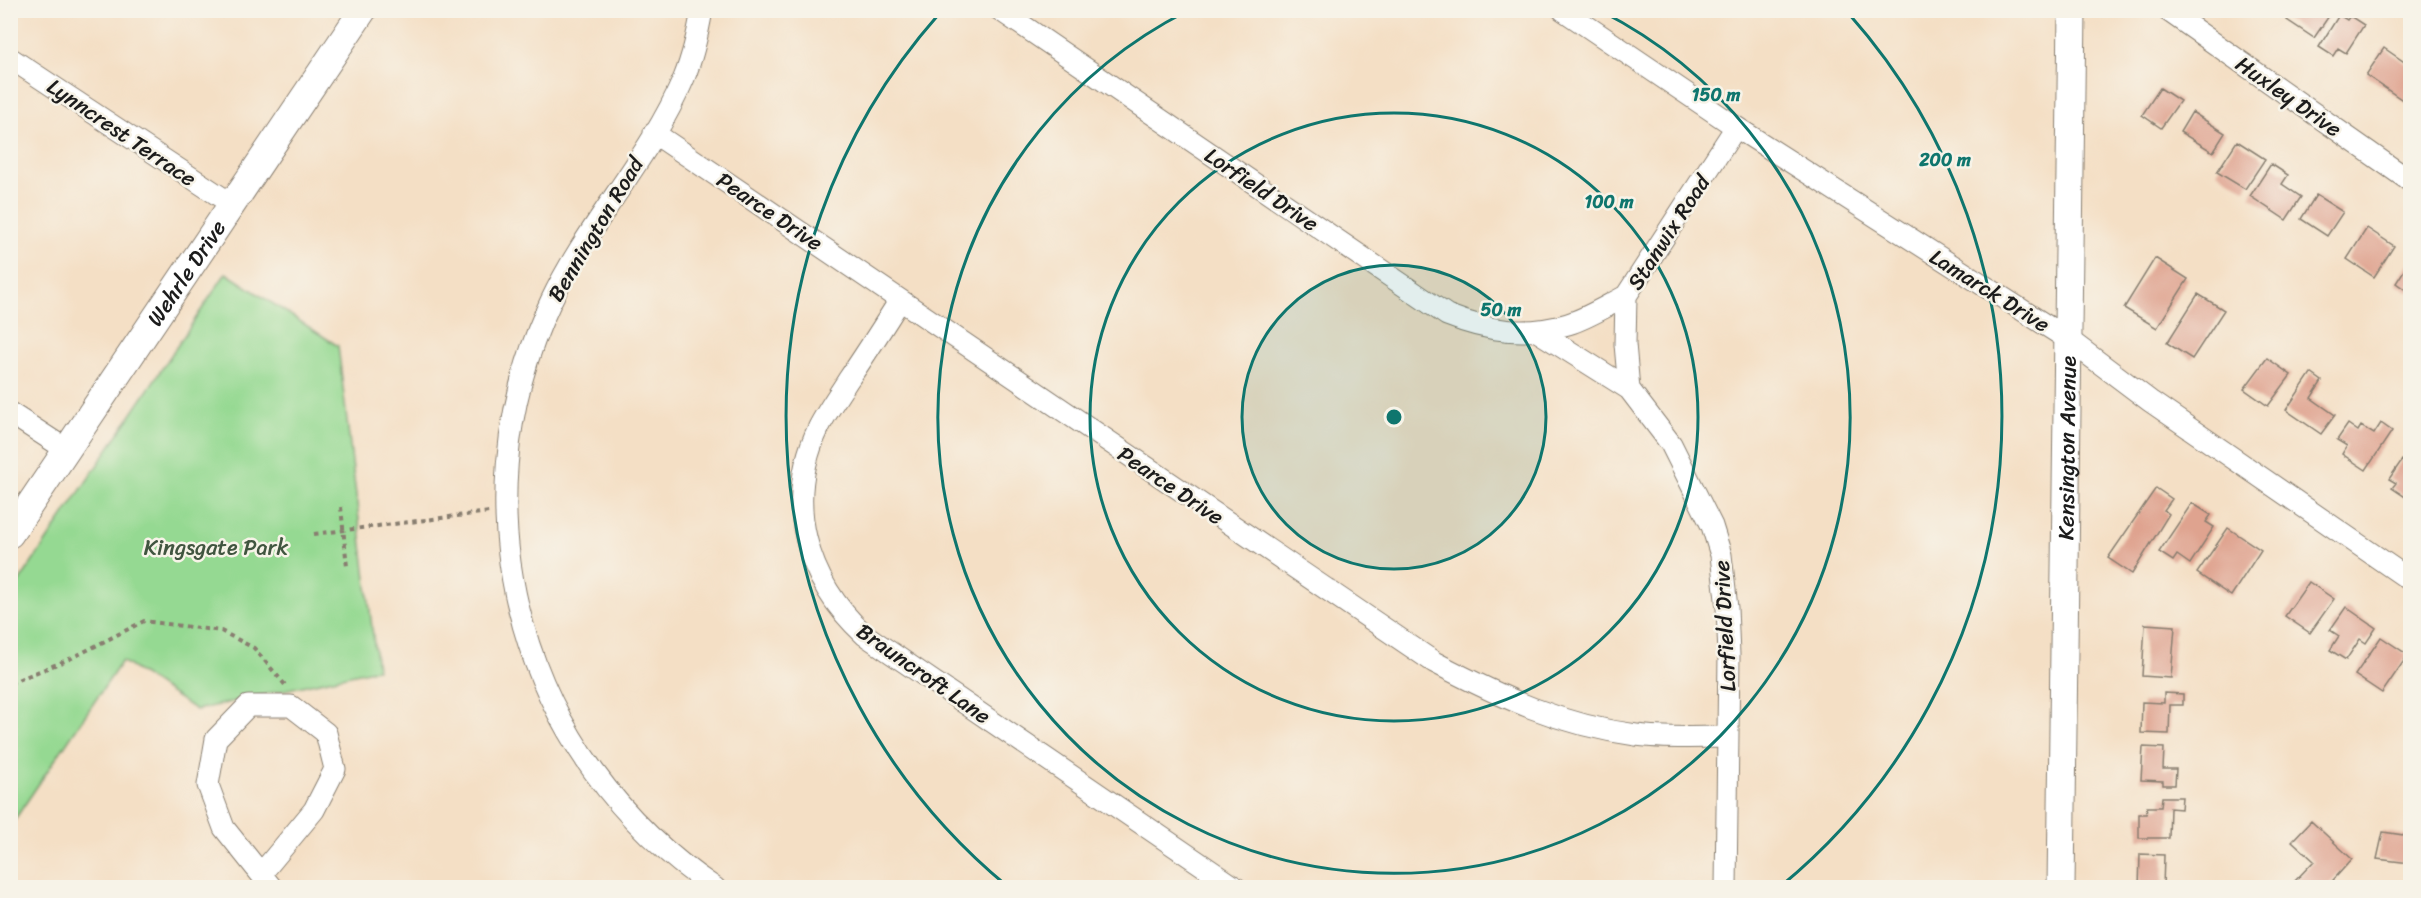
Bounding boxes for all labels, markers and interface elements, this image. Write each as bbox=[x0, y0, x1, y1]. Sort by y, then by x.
street label: Huxley Drive bbox=[2227, 45, 2350, 148]
street label: Lynncrest Terrace bbox=[39, 68, 205, 197]
text: 150 m bbox=[1692, 79, 1740, 111]
street label: Lorfield Drive bbox=[1196, 137, 1327, 242]
text: 200 m bbox=[1918, 144, 1971, 176]
street label: Bennington Road bbox=[537, 148, 655, 309]
street label: Pearce Drive bbox=[708, 161, 831, 262]
street label: Stanwix Road bbox=[1616, 165, 1721, 298]
text: 100 m bbox=[1585, 186, 1634, 218]
street label: Wehrle Drive bbox=[136, 212, 237, 335]
street label: Lamarck Drive bbox=[1922, 238, 2058, 343]
text: 50 m bbox=[1481, 294, 1522, 326]
street label: Kensington Avenue bbox=[2046, 355, 2088, 540]
centre of rings bbox=[1384, 407, 1404, 427]
street label: Pearce Drive bbox=[1109, 435, 1232, 536]
park label: Kingsgate Park bbox=[144, 528, 289, 567]
street label: Lorfield Drive bbox=[1702, 559, 1747, 693]
street label: Brauncroft Lane bbox=[848, 612, 999, 734]

